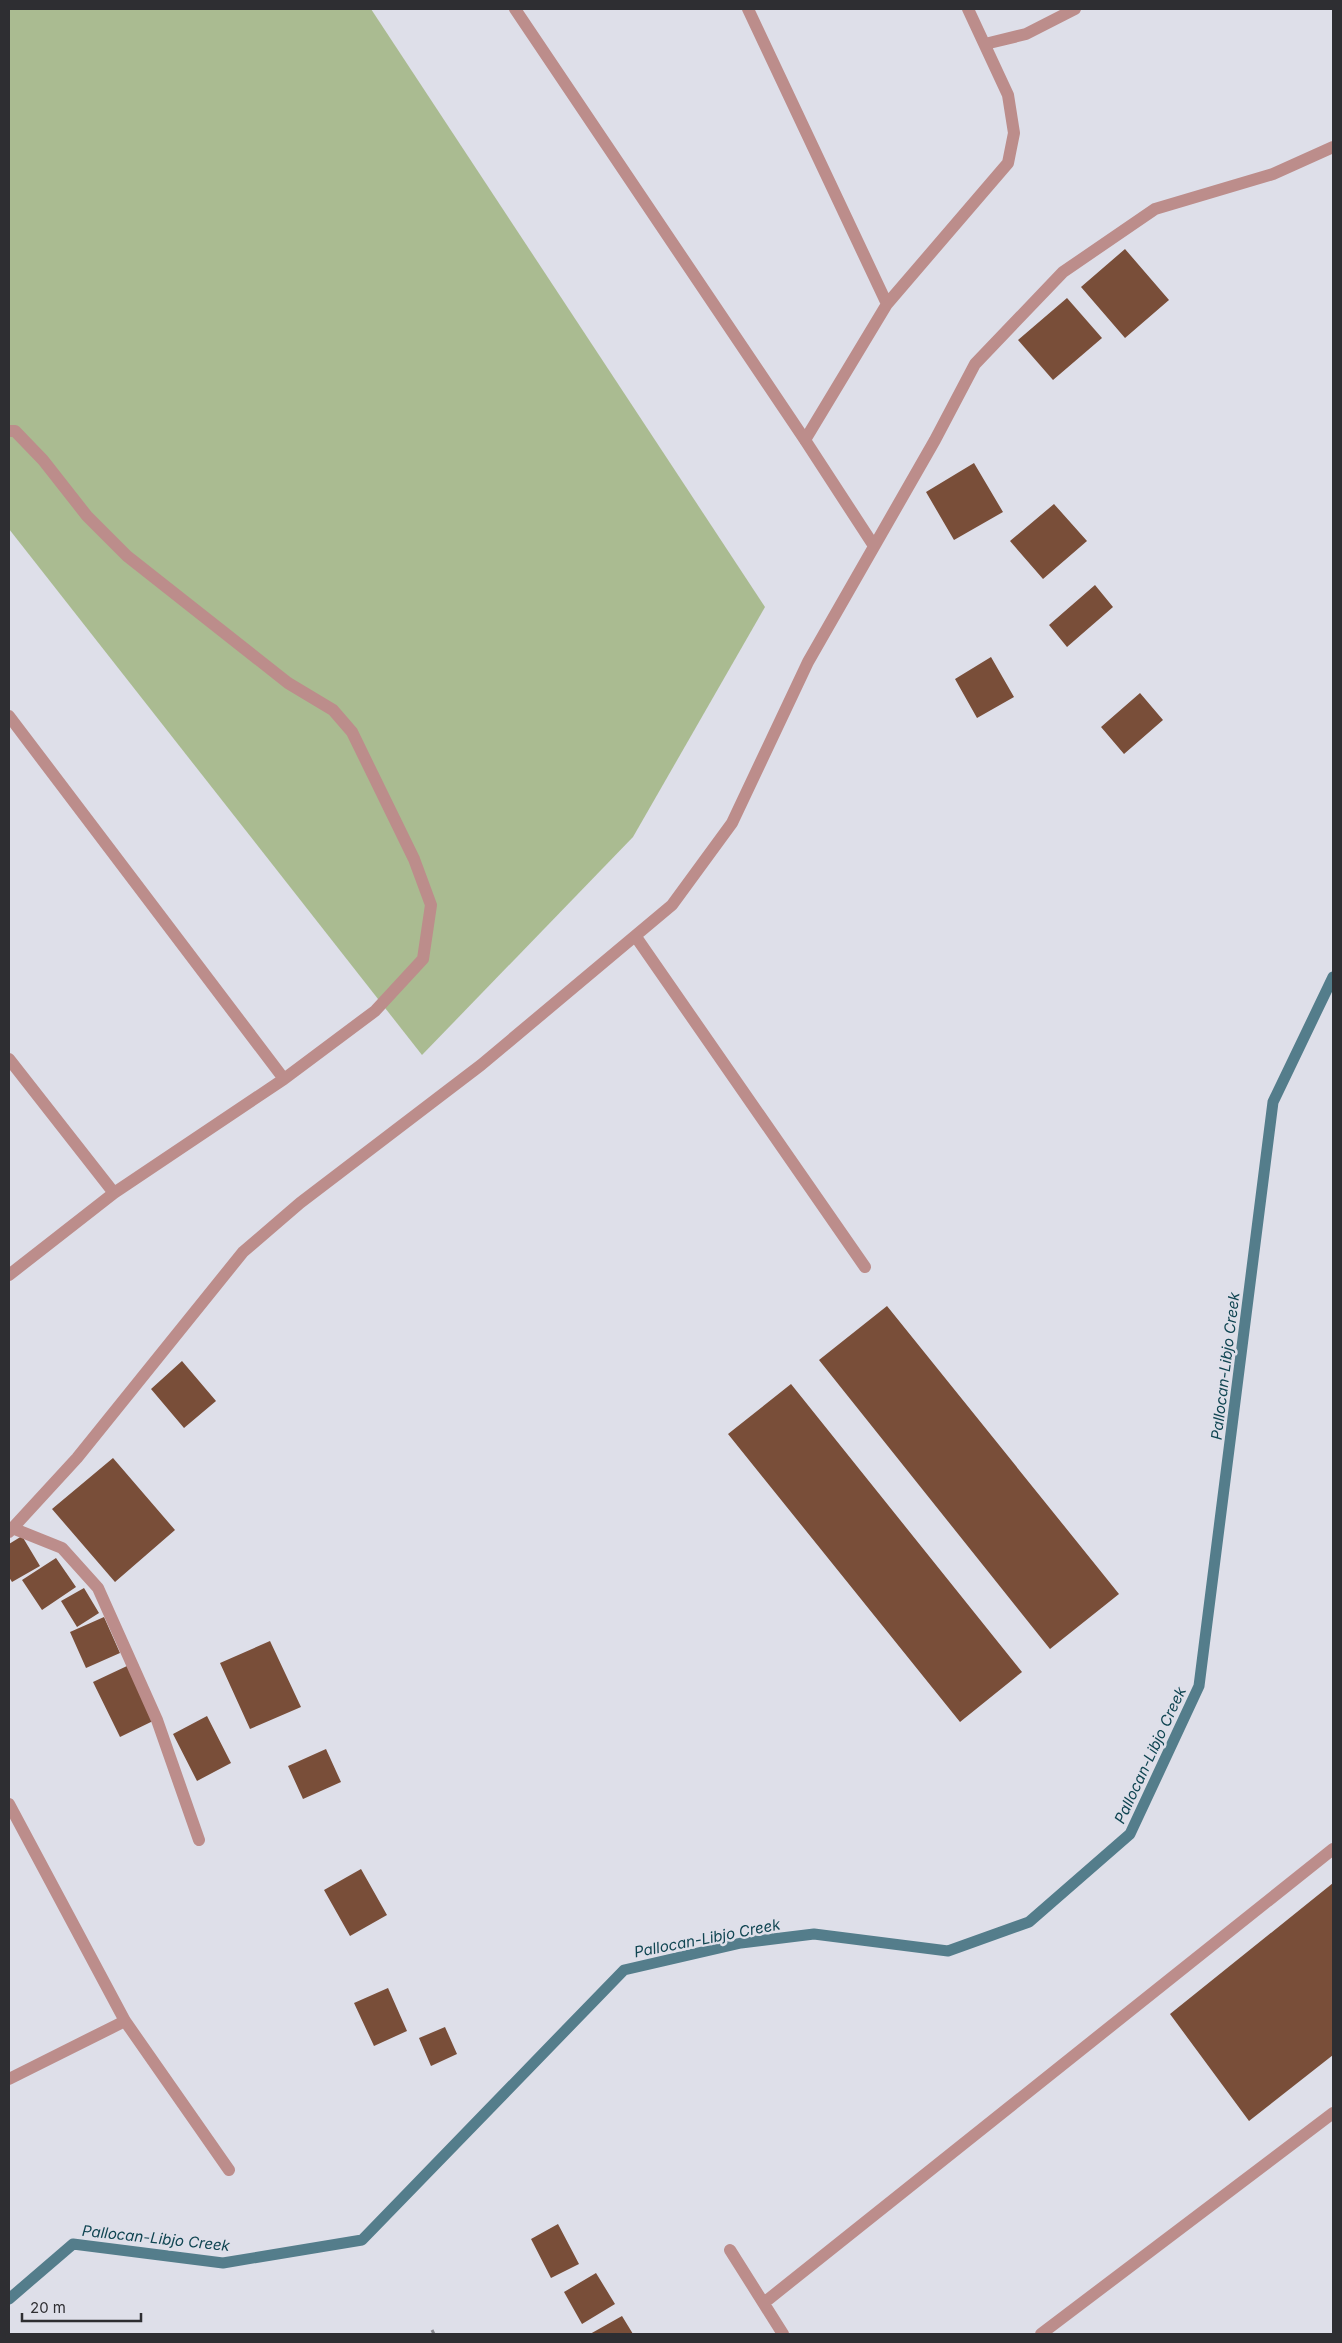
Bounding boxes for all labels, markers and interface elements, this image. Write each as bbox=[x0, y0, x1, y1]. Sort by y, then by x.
water label: Pallocan-Libjo Creek bbox=[1207, 1290, 1244, 1441]
water label: Pallocan-Libjo Creek bbox=[1110, 1683, 1190, 1826]
water label: Pallocan-Libjo Creek bbox=[632, 1914, 782, 1962]
water label: Pallocan-Libjo Creek bbox=[81, 2221, 232, 2255]
scale bar bbox=[22, 2290, 141, 2322]
text: 20 m bbox=[30, 2298, 66, 2317]

